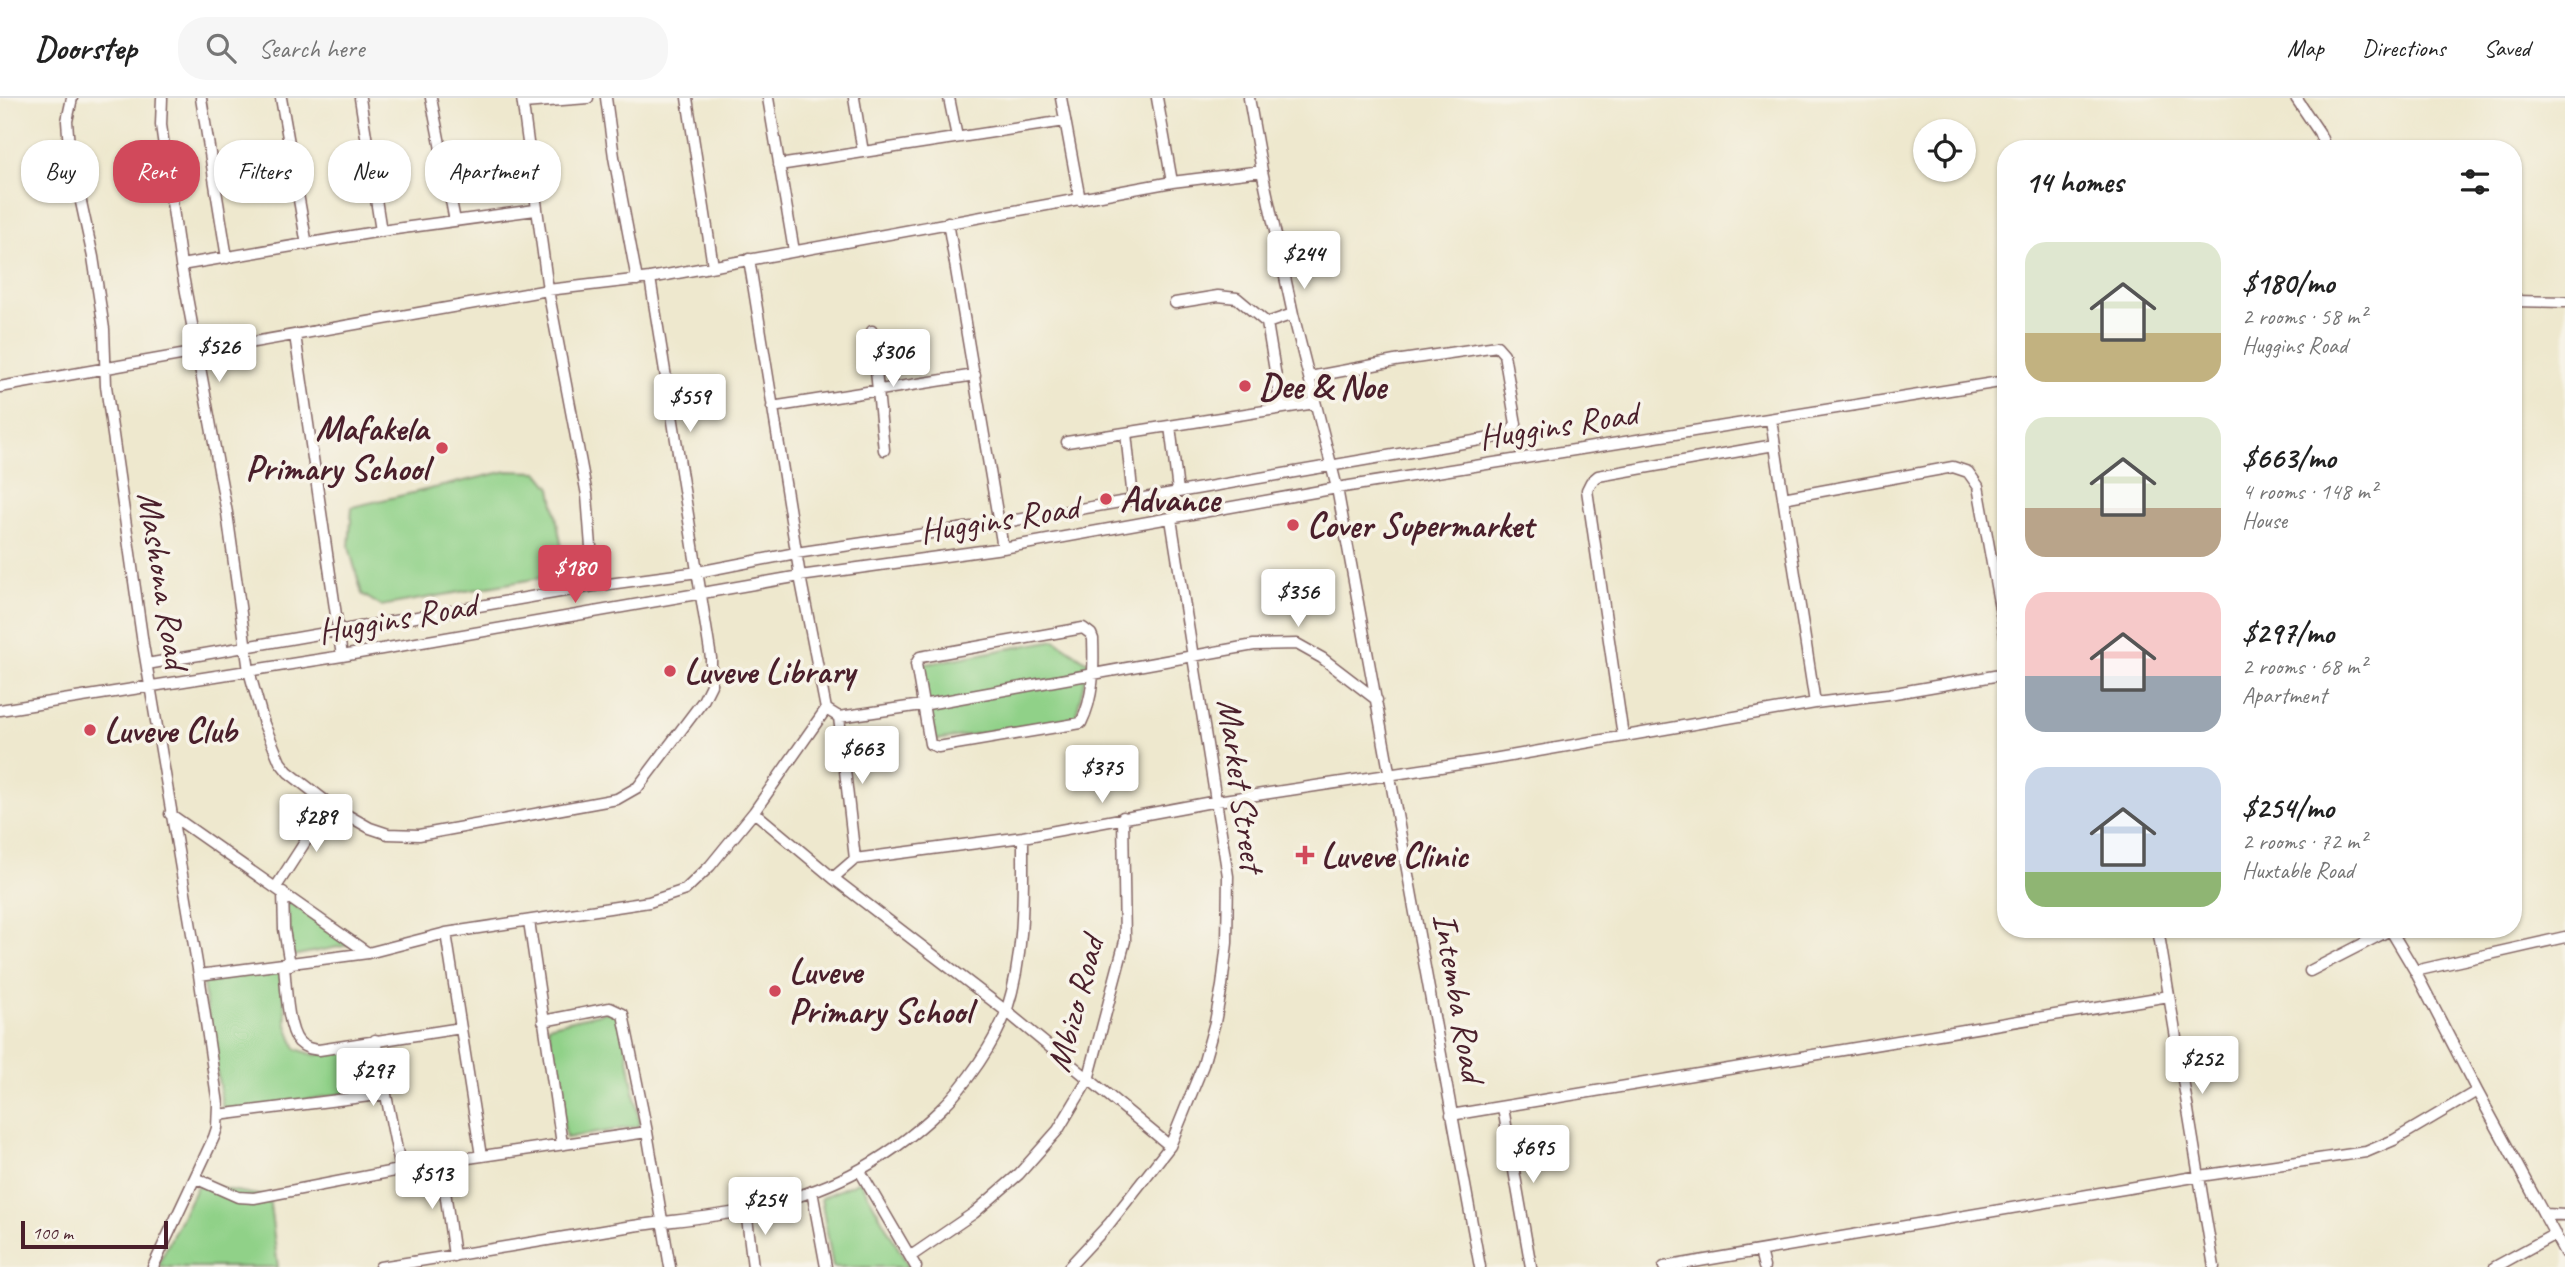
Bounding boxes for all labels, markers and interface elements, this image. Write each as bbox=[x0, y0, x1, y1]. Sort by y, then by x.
search box bbox=[178, 17, 668, 80]
text: Doorstep bbox=[35, 27, 136, 69]
icon: search bbox=[202, 29, 240, 67]
text: Search here bbox=[258, 32, 364, 65]
text: Map bbox=[2287, 33, 2324, 63]
text: Directions bbox=[2362, 33, 2445, 63]
text: Saved bbox=[2483, 33, 2530, 63]
map controls bbox=[1913, 119, 1976, 182]
button: locate bbox=[1913, 119, 1976, 182]
chip: Buy bbox=[21, 140, 99, 203]
chip: Rent bbox=[113, 140, 200, 203]
chip: Filters bbox=[214, 140, 314, 203]
chip: New bbox=[328, 140, 411, 203]
chip: Apartment bbox=[425, 140, 561, 203]
text: 14 homes bbox=[2025, 163, 2123, 201]
icon: filters bbox=[2456, 163, 2494, 201]
pin: $244 bbox=[1263, 232, 1345, 291]
text: $244 bbox=[1283, 239, 1325, 268]
text: $180/mo bbox=[2242, 264, 2334, 302]
icon: home bbox=[2081, 270, 2165, 354]
text: 2 rooms · 58 m² bbox=[2242, 302, 2366, 331]
pin: $526 bbox=[178, 324, 260, 384]
pin: $306 bbox=[852, 330, 934, 389]
text: Huggins Road bbox=[2242, 331, 2347, 360]
text: $526 bbox=[198, 332, 240, 361]
text: $306 bbox=[872, 337, 914, 366]
place label: Dee & Noe bbox=[1259, 364, 1388, 409]
pin: $559 bbox=[649, 374, 731, 434]
marker: Dee & Noe bbox=[1237, 378, 1253, 394]
text: $559 bbox=[670, 382, 710, 411]
street label: Huggins Road bbox=[1475, 389, 1646, 460]
place label: Mafakela Primary School bbox=[246, 406, 435, 491]
text: $663/mo bbox=[2242, 439, 2336, 477]
marker: Mafakela Primary School bbox=[434, 440, 450, 456]
icon: home bbox=[2081, 445, 2165, 529]
place label: Advance bbox=[1120, 477, 1222, 522]
text: 4 rooms · 148 m² bbox=[2242, 477, 2377, 506]
street label: Huggins Road bbox=[916, 483, 1087, 554]
street label: Mashona Road bbox=[127, 489, 200, 677]
marker: Advance bbox=[1098, 491, 1114, 507]
place label: Cover Supermarket bbox=[1307, 503, 1538, 548]
text: House bbox=[2242, 506, 2287, 535]
marker: Cover Supermarket bbox=[1285, 517, 1301, 533]
pin: $180 bbox=[534, 546, 616, 605]
text: $180 bbox=[554, 553, 596, 582]
pin: $356 bbox=[1257, 570, 1339, 629]
text: $356 bbox=[1277, 577, 1319, 606]
street label: Huggins Road bbox=[314, 581, 485, 654]
text: $297/mo bbox=[2242, 614, 2334, 652]
icon: home bbox=[2081, 620, 2165, 704]
place label: Luveve Library bbox=[684, 649, 859, 694]
text: 2 rooms · 68 m² bbox=[2242, 652, 2366, 681]
marker: Luveve Library bbox=[662, 663, 678, 679]
text: Apartment bbox=[2242, 681, 2327, 710]
street label: Market Street bbox=[1207, 696, 1276, 878]
place label: Luveve Club bbox=[104, 708, 239, 753]
marker: Luveve Club bbox=[82, 722, 98, 738]
pin: $663 bbox=[821, 726, 903, 786]
text: $663 bbox=[841, 734, 883, 763]
pin: $375 bbox=[1061, 746, 1143, 805]
text: $375 bbox=[1082, 753, 1122, 782]
text: $254/mo bbox=[2242, 789, 2334, 827]
pin: $289 bbox=[275, 794, 357, 854]
icon: home bbox=[2081, 795, 2165, 879]
text: $289 bbox=[295, 802, 337, 831]
text: 2 rooms · 72 m² bbox=[2242, 827, 2366, 856]
place label: Luveve Clinic bbox=[1321, 833, 1469, 878]
marker: Luveve Clinic bbox=[1295, 845, 1315, 865]
text: Huxtable Road bbox=[2242, 856, 2354, 885]
street label: Intemba Road bbox=[1422, 910, 1497, 1090]
street label: Mbizo Road bbox=[1035, 926, 1116, 1076]
place label: Luveve Primary School bbox=[789, 949, 978, 1034]
marker: Luveve Primary School bbox=[767, 983, 783, 999]
pin: $252 bbox=[2161, 1037, 2243, 1096]
text: $252 bbox=[2181, 1044, 2223, 1073]
pin: $297 bbox=[332, 1048, 414, 1108]
text: $297 bbox=[352, 1056, 394, 1085]
pin: $695 bbox=[1492, 1126, 1574, 1185]
text: $695 bbox=[1512, 1133, 1554, 1162]
pin: $513 bbox=[391, 1152, 473, 1211]
text: $513 bbox=[411, 1159, 453, 1188]
pin: $254 bbox=[724, 1178, 806, 1237]
text: $254 bbox=[744, 1185, 786, 1214]
scale bar bbox=[21, 1218, 168, 1250]
text: 100 m bbox=[32, 1221, 73, 1245]

